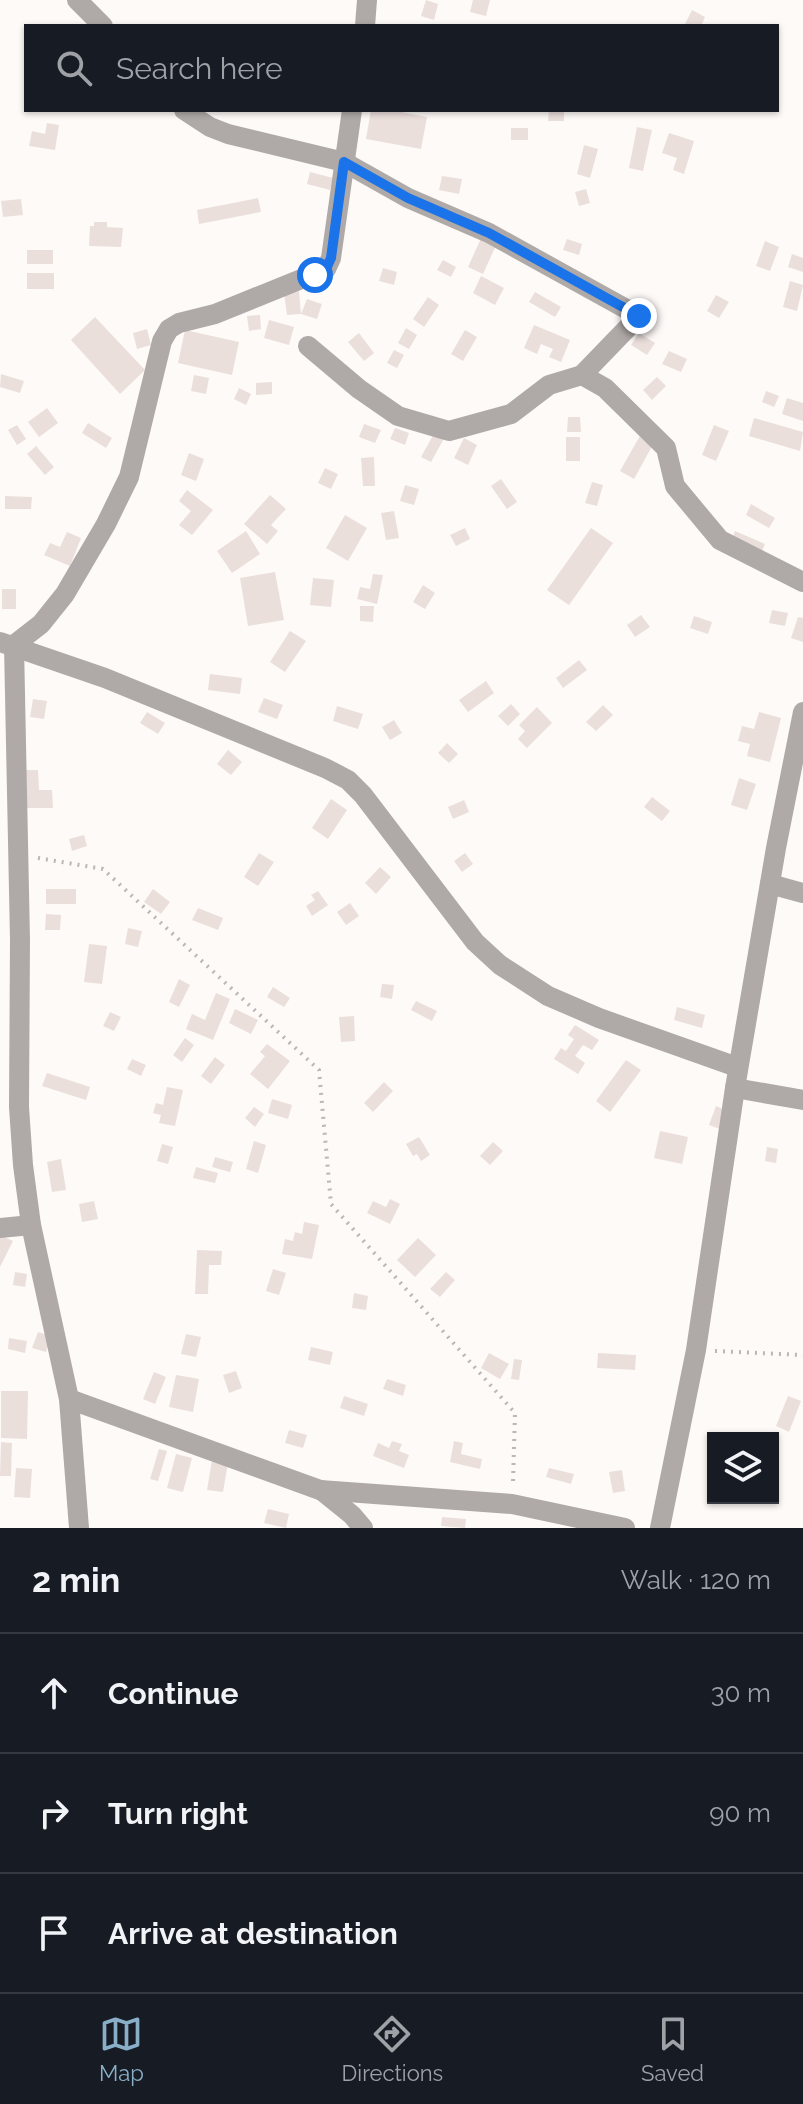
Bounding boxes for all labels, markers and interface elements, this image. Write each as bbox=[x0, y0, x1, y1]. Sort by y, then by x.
search box bbox=[24, 24, 779, 112]
icon: search bbox=[52, 46, 96, 90]
text: Search here bbox=[116, 51, 283, 86]
route start bbox=[297, 257, 333, 293]
route end bbox=[621, 298, 657, 334]
map controls bbox=[707, 1432, 779, 1504]
button: layers bbox=[707, 1432, 779, 1504]
text: 2 min bbox=[32, 1560, 120, 1600]
text: Walk · 120 m bbox=[621, 1565, 771, 1595]
icon: ahead bbox=[32, 1671, 76, 1715]
text: Continue bbox=[108, 1676, 239, 1711]
text: 30 m bbox=[711, 1678, 771, 1708]
icon: right bbox=[32, 1791, 76, 1835]
text: Turn right bbox=[108, 1796, 248, 1831]
text: 90 m bbox=[709, 1798, 771, 1828]
icon: arrive bbox=[32, 1911, 76, 1955]
text: Arrive at destination bbox=[108, 1916, 398, 1951]
tab: Map bbox=[99, 2012, 144, 2086]
tab: Directions bbox=[342, 2012, 443, 2086]
tab: Saved bbox=[641, 2012, 704, 2086]

